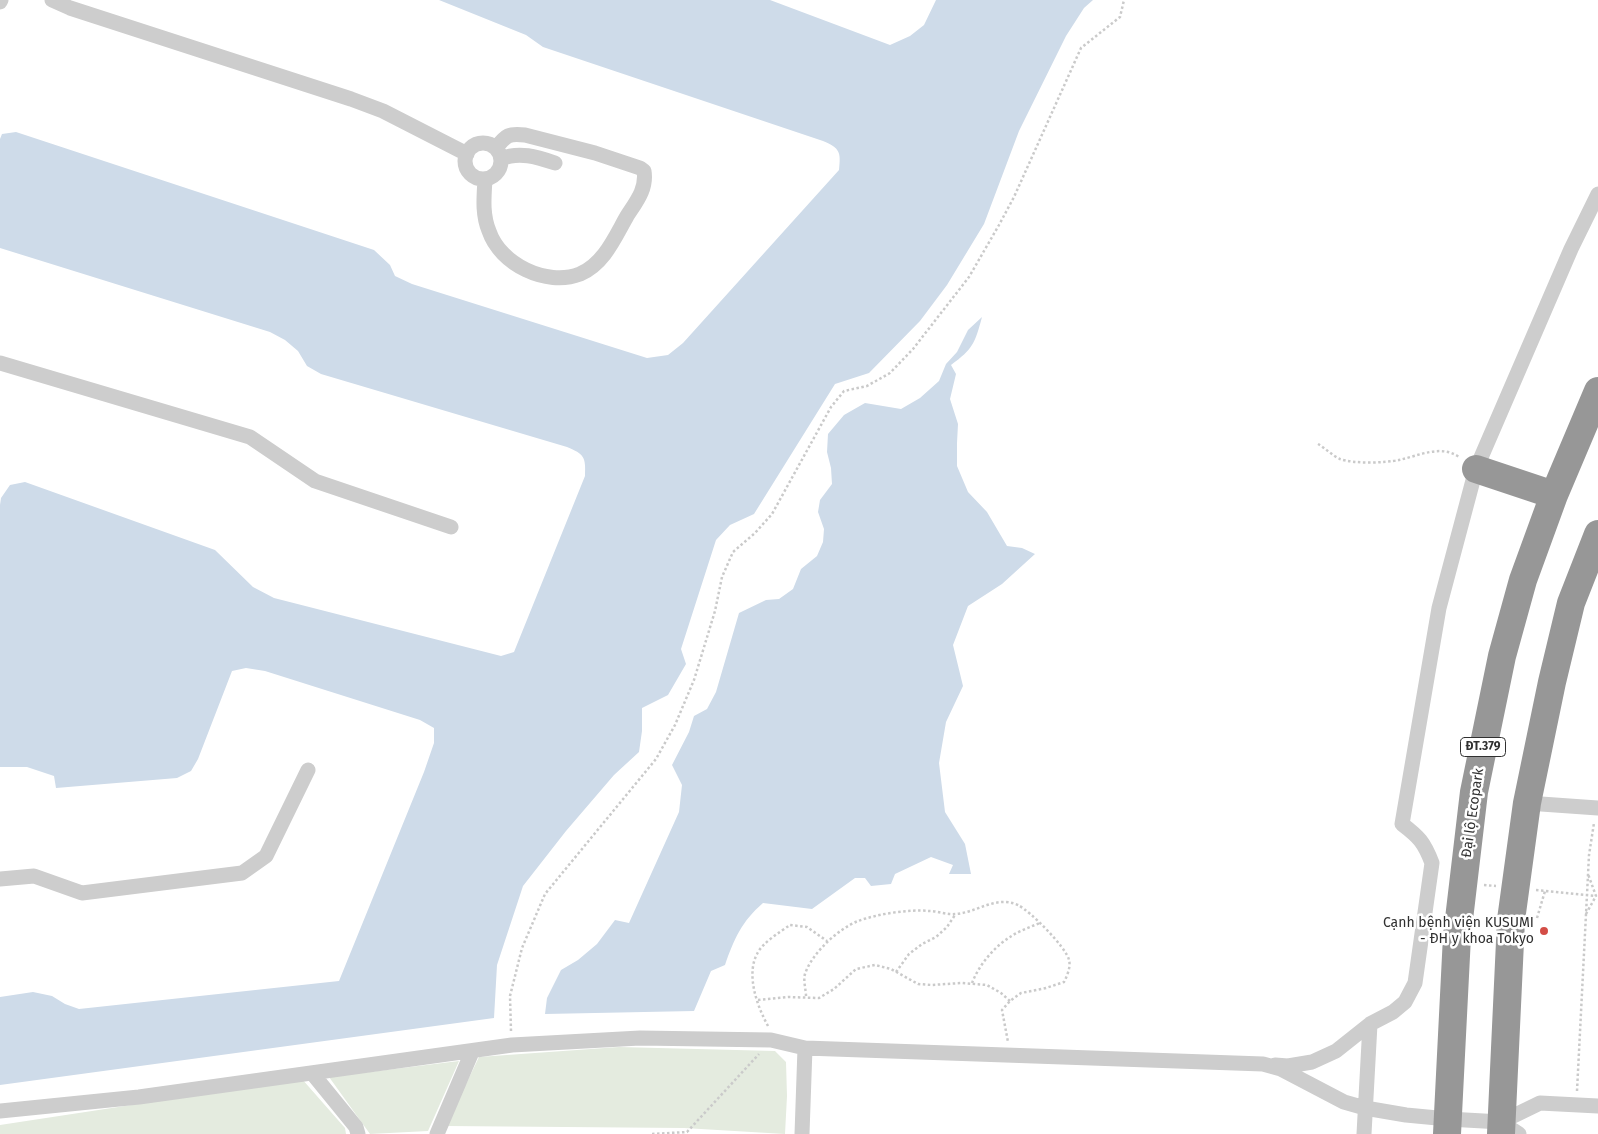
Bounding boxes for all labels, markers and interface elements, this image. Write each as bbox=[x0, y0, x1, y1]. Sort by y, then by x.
road number: ĐT.379 bbox=[1460, 738, 1506, 756]
street label: Đại lộ Ecopark bbox=[1458, 767, 1488, 859]
place label: Cạnh bệnh viện KUSUMI - ĐH y khoa Tokyo bbox=[1383, 915, 1534, 948]
marker: Cạnh bệnh viện KUSUMI - ĐH y khoa Tokyo bbox=[1538, 925, 1550, 937]

